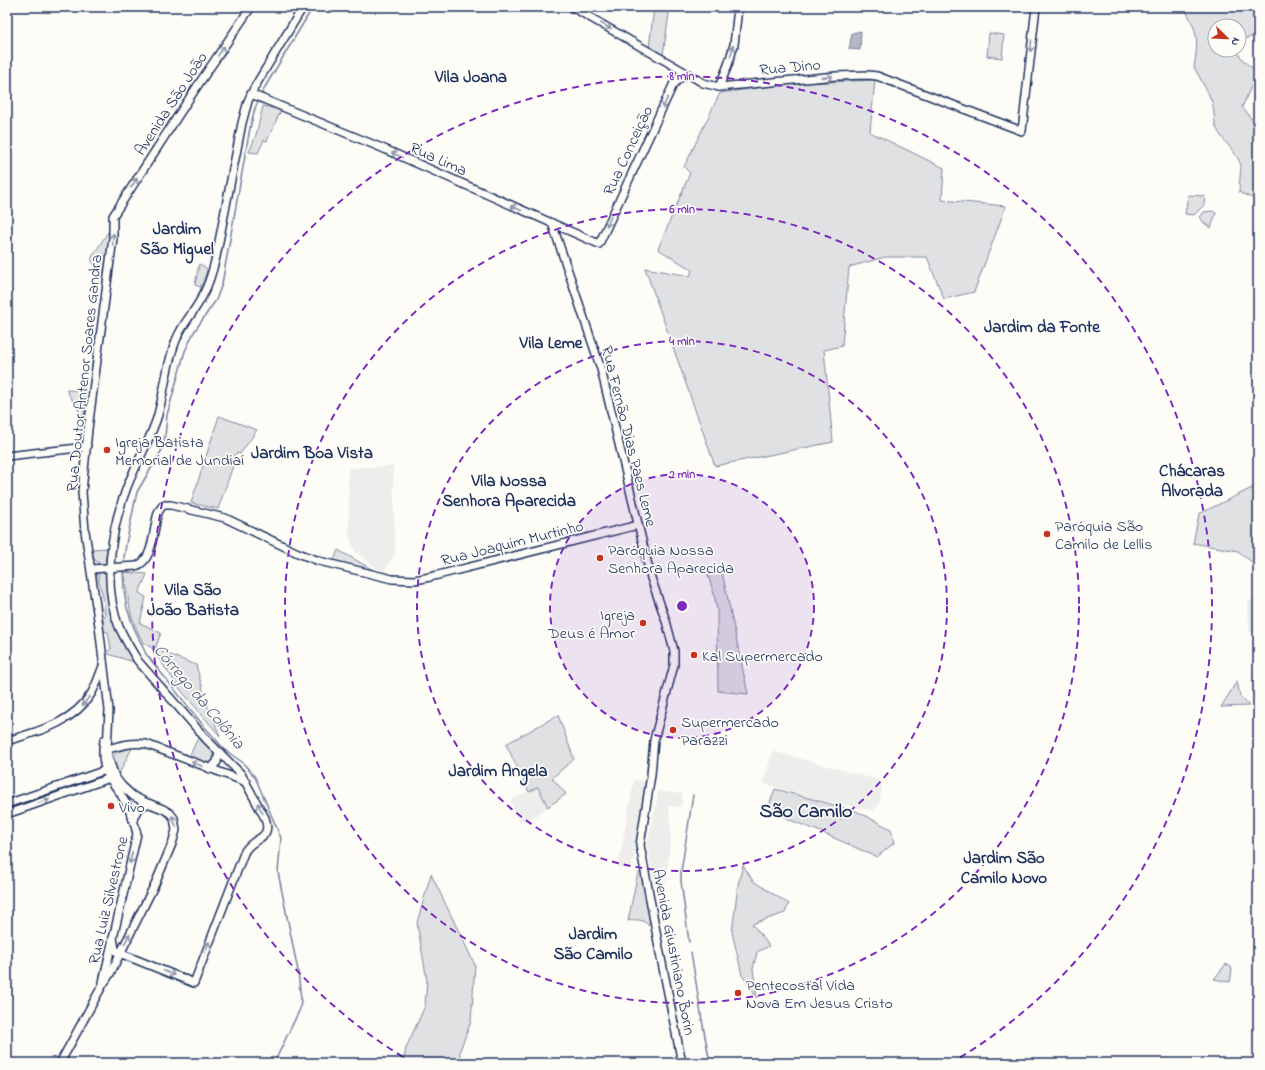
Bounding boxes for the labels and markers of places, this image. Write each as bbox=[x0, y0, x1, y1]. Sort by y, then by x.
place label: Igreja Batista Memorial de Jundiaí bbox=[115, 431, 244, 473]
marker: Igreja Batista Memorial de Jundiaí bbox=[102, 445, 112, 455]
place label: Paróquia São Camilo de Lellis bbox=[1055, 515, 1152, 557]
marker: Paróquia São Camilo de Lellis bbox=[1042, 529, 1052, 539]
place label: Paróquia Nossa Senhora Aparecida bbox=[608, 539, 734, 581]
marker: Paróquia Nossa Senhora Aparecida bbox=[595, 553, 605, 563]
centre of rings bbox=[675, 599, 689, 613]
place label: Igreja Deus é Amor bbox=[547, 604, 635, 646]
marker: Igreja Deus é Amor bbox=[638, 618, 648, 628]
place label: Kal Supermercado bbox=[702, 645, 823, 669]
marker: Kal Supermercado bbox=[689, 650, 699, 660]
place label: Supermercado Parazzi bbox=[681, 711, 779, 753]
marker: Supermercado Parazzi bbox=[668, 725, 678, 735]
place label: Vivo bbox=[118, 796, 145, 820]
marker: Vivo bbox=[106, 801, 116, 811]
place label: Pentecostal Vida Nova Em Jesus Cristo bbox=[746, 974, 893, 1016]
marker: Pentecostal Vida Nova Em Jesus Cristo bbox=[733, 988, 743, 998]

